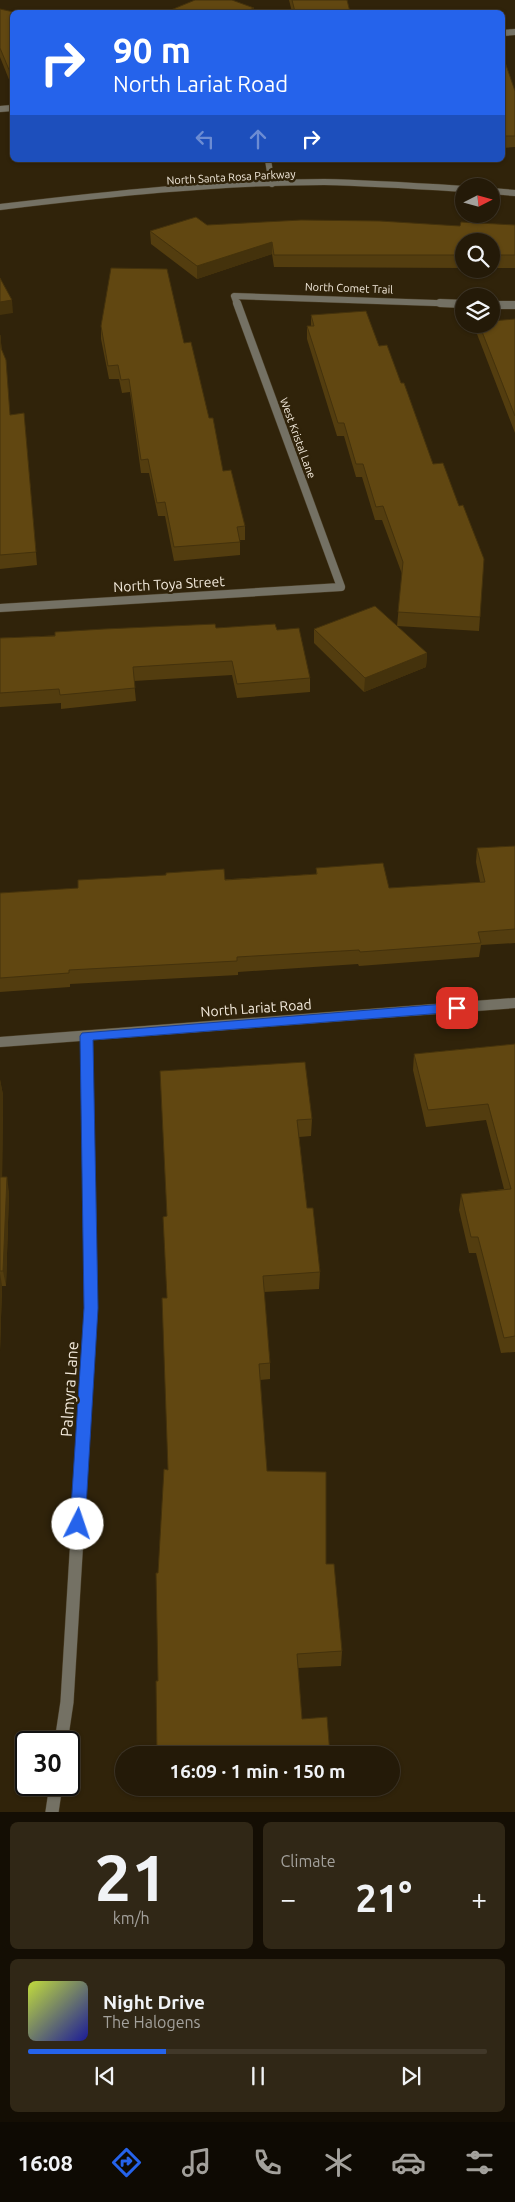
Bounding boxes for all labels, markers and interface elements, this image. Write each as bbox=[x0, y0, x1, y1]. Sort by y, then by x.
icon: right bbox=[30, 30, 95, 95]
text: 90 m bbox=[113, 30, 191, 70]
text: North Lariat Road bbox=[113, 71, 288, 96]
icon: left bbox=[191, 125, 219, 153]
icon: ahead bbox=[244, 125, 272, 153]
icon: right bbox=[297, 125, 325, 153]
street label: North Santa Rosa Parkway bbox=[166, 168, 297, 186]
north arrow bbox=[455, 178, 500, 222]
map controls bbox=[455, 178, 500, 333]
button: search bbox=[455, 233, 500, 278]
street label: North Comet Trail bbox=[305, 280, 393, 296]
button: layers bbox=[455, 288, 500, 333]
street label: West Kristal Lane bbox=[278, 396, 318, 480]
street label: North Toya Street bbox=[113, 573, 226, 595]
pin bbox=[436, 987, 478, 1029]
icon: arrive bbox=[443, 994, 471, 1022]
street label: North Lariat Road bbox=[200, 996, 312, 1020]
street label: Palmyra Lane bbox=[57, 1341, 81, 1437]
position arrow bbox=[51, 1497, 103, 1549]
speed limit sign: 30 bbox=[15, 1731, 80, 1796]
text: 16:09 · 1 min · 150 m bbox=[170, 1760, 345, 1782]
text: 21 bbox=[95, 1840, 168, 1913]
text: Climate bbox=[281, 1852, 336, 1870]
text: 21° bbox=[356, 1877, 412, 1919]
text: − bbox=[281, 1883, 296, 1914]
text: + bbox=[471, 1883, 487, 1914]
text: km/h bbox=[113, 1909, 150, 1927]
text: Night Drive bbox=[103, 1991, 205, 2013]
text: The Halogens bbox=[103, 2013, 201, 2031]
icon: previous bbox=[91, 2062, 119, 2090]
icon: pause bbox=[244, 2062, 272, 2090]
icon: next bbox=[397, 2062, 425, 2090]
icon: directions bbox=[109, 2145, 144, 2180]
icon: music bbox=[179, 2145, 214, 2180]
icon: phone bbox=[250, 2145, 285, 2180]
icon: climate bbox=[321, 2145, 356, 2180]
icon: car bbox=[391, 2145, 426, 2180]
icon: filters bbox=[462, 2145, 497, 2180]
text: 16:08 bbox=[18, 2150, 73, 2175]

